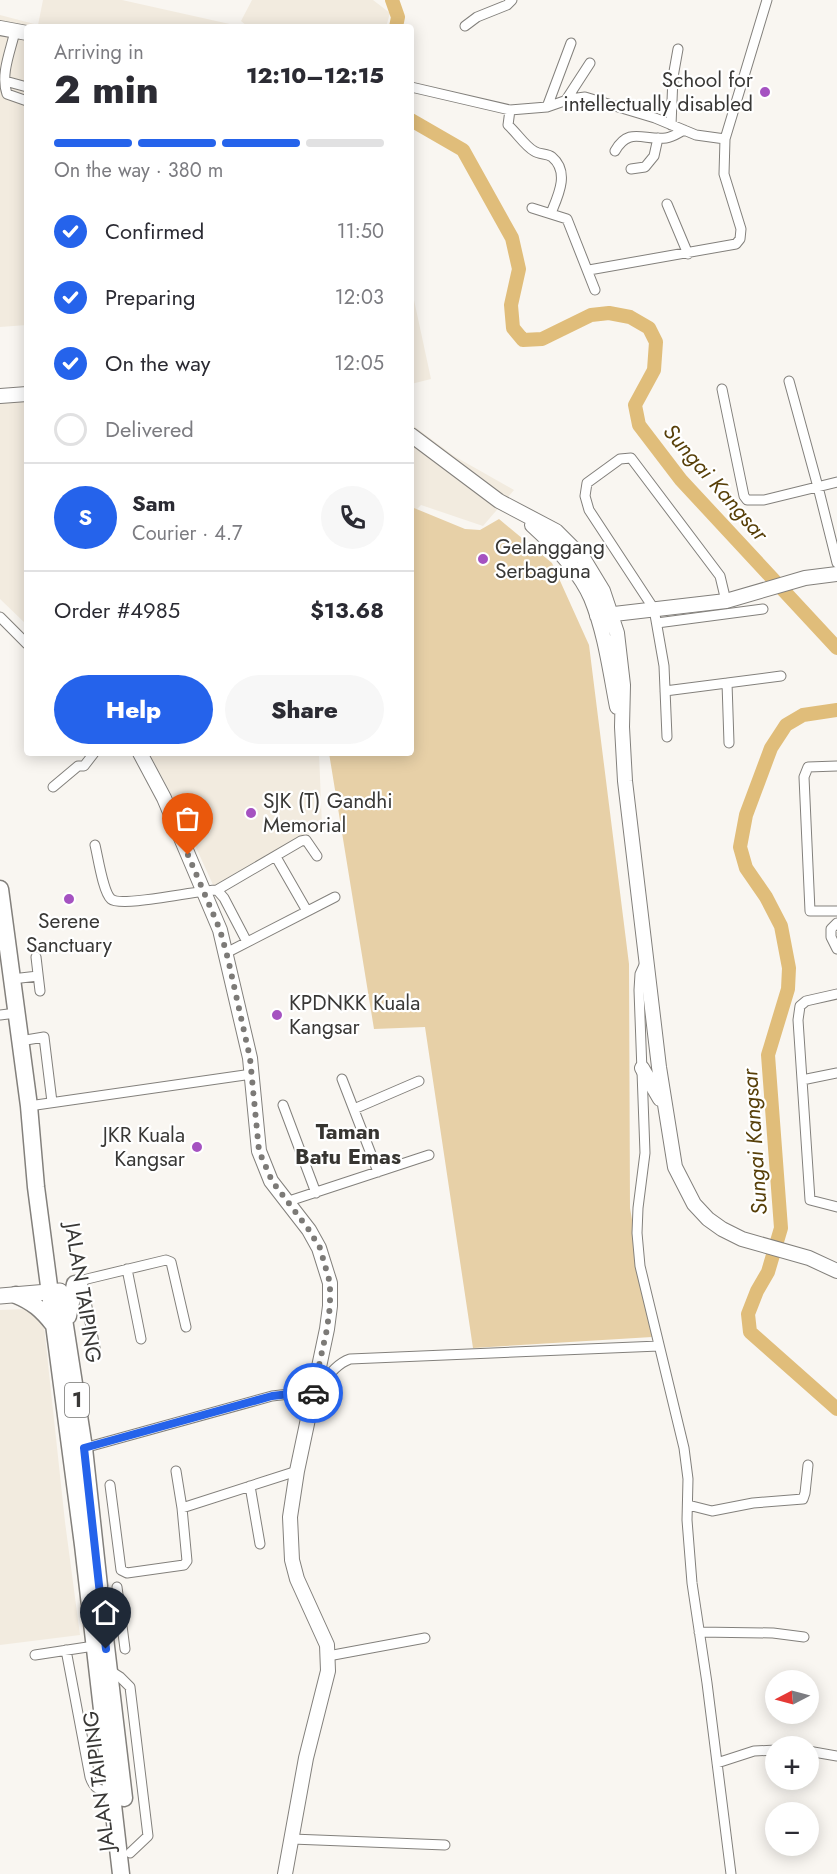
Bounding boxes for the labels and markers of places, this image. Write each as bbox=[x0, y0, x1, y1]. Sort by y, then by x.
place label: School for intellectually disabled bbox=[563, 65, 754, 119]
marker: School for intellectually disabled bbox=[758, 85, 772, 99]
place label: Gelanggang Serbaguna bbox=[495, 532, 605, 586]
marker: Gelanggang Serbaguna bbox=[476, 552, 490, 566]
place label: SJK (T) Gandhi Memorial bbox=[263, 786, 393, 840]
pin bbox=[162, 793, 213, 855]
marker: SJK (T) Gandhi Memorial bbox=[244, 806, 258, 820]
marker: Serene Sanctuary bbox=[62, 892, 76, 906]
place label: Serene Sanctuary bbox=[26, 906, 113, 960]
place label: KPDNKK Kuala Kangsar bbox=[289, 988, 420, 1042]
marker: KPDNKK Kuala Kangsar bbox=[270, 1008, 284, 1022]
place label: JKR Kuala Kangsar bbox=[100, 1120, 186, 1174]
marker: JKR Kuala Kangsar bbox=[190, 1140, 204, 1154]
pin bbox=[80, 1587, 131, 1649]

